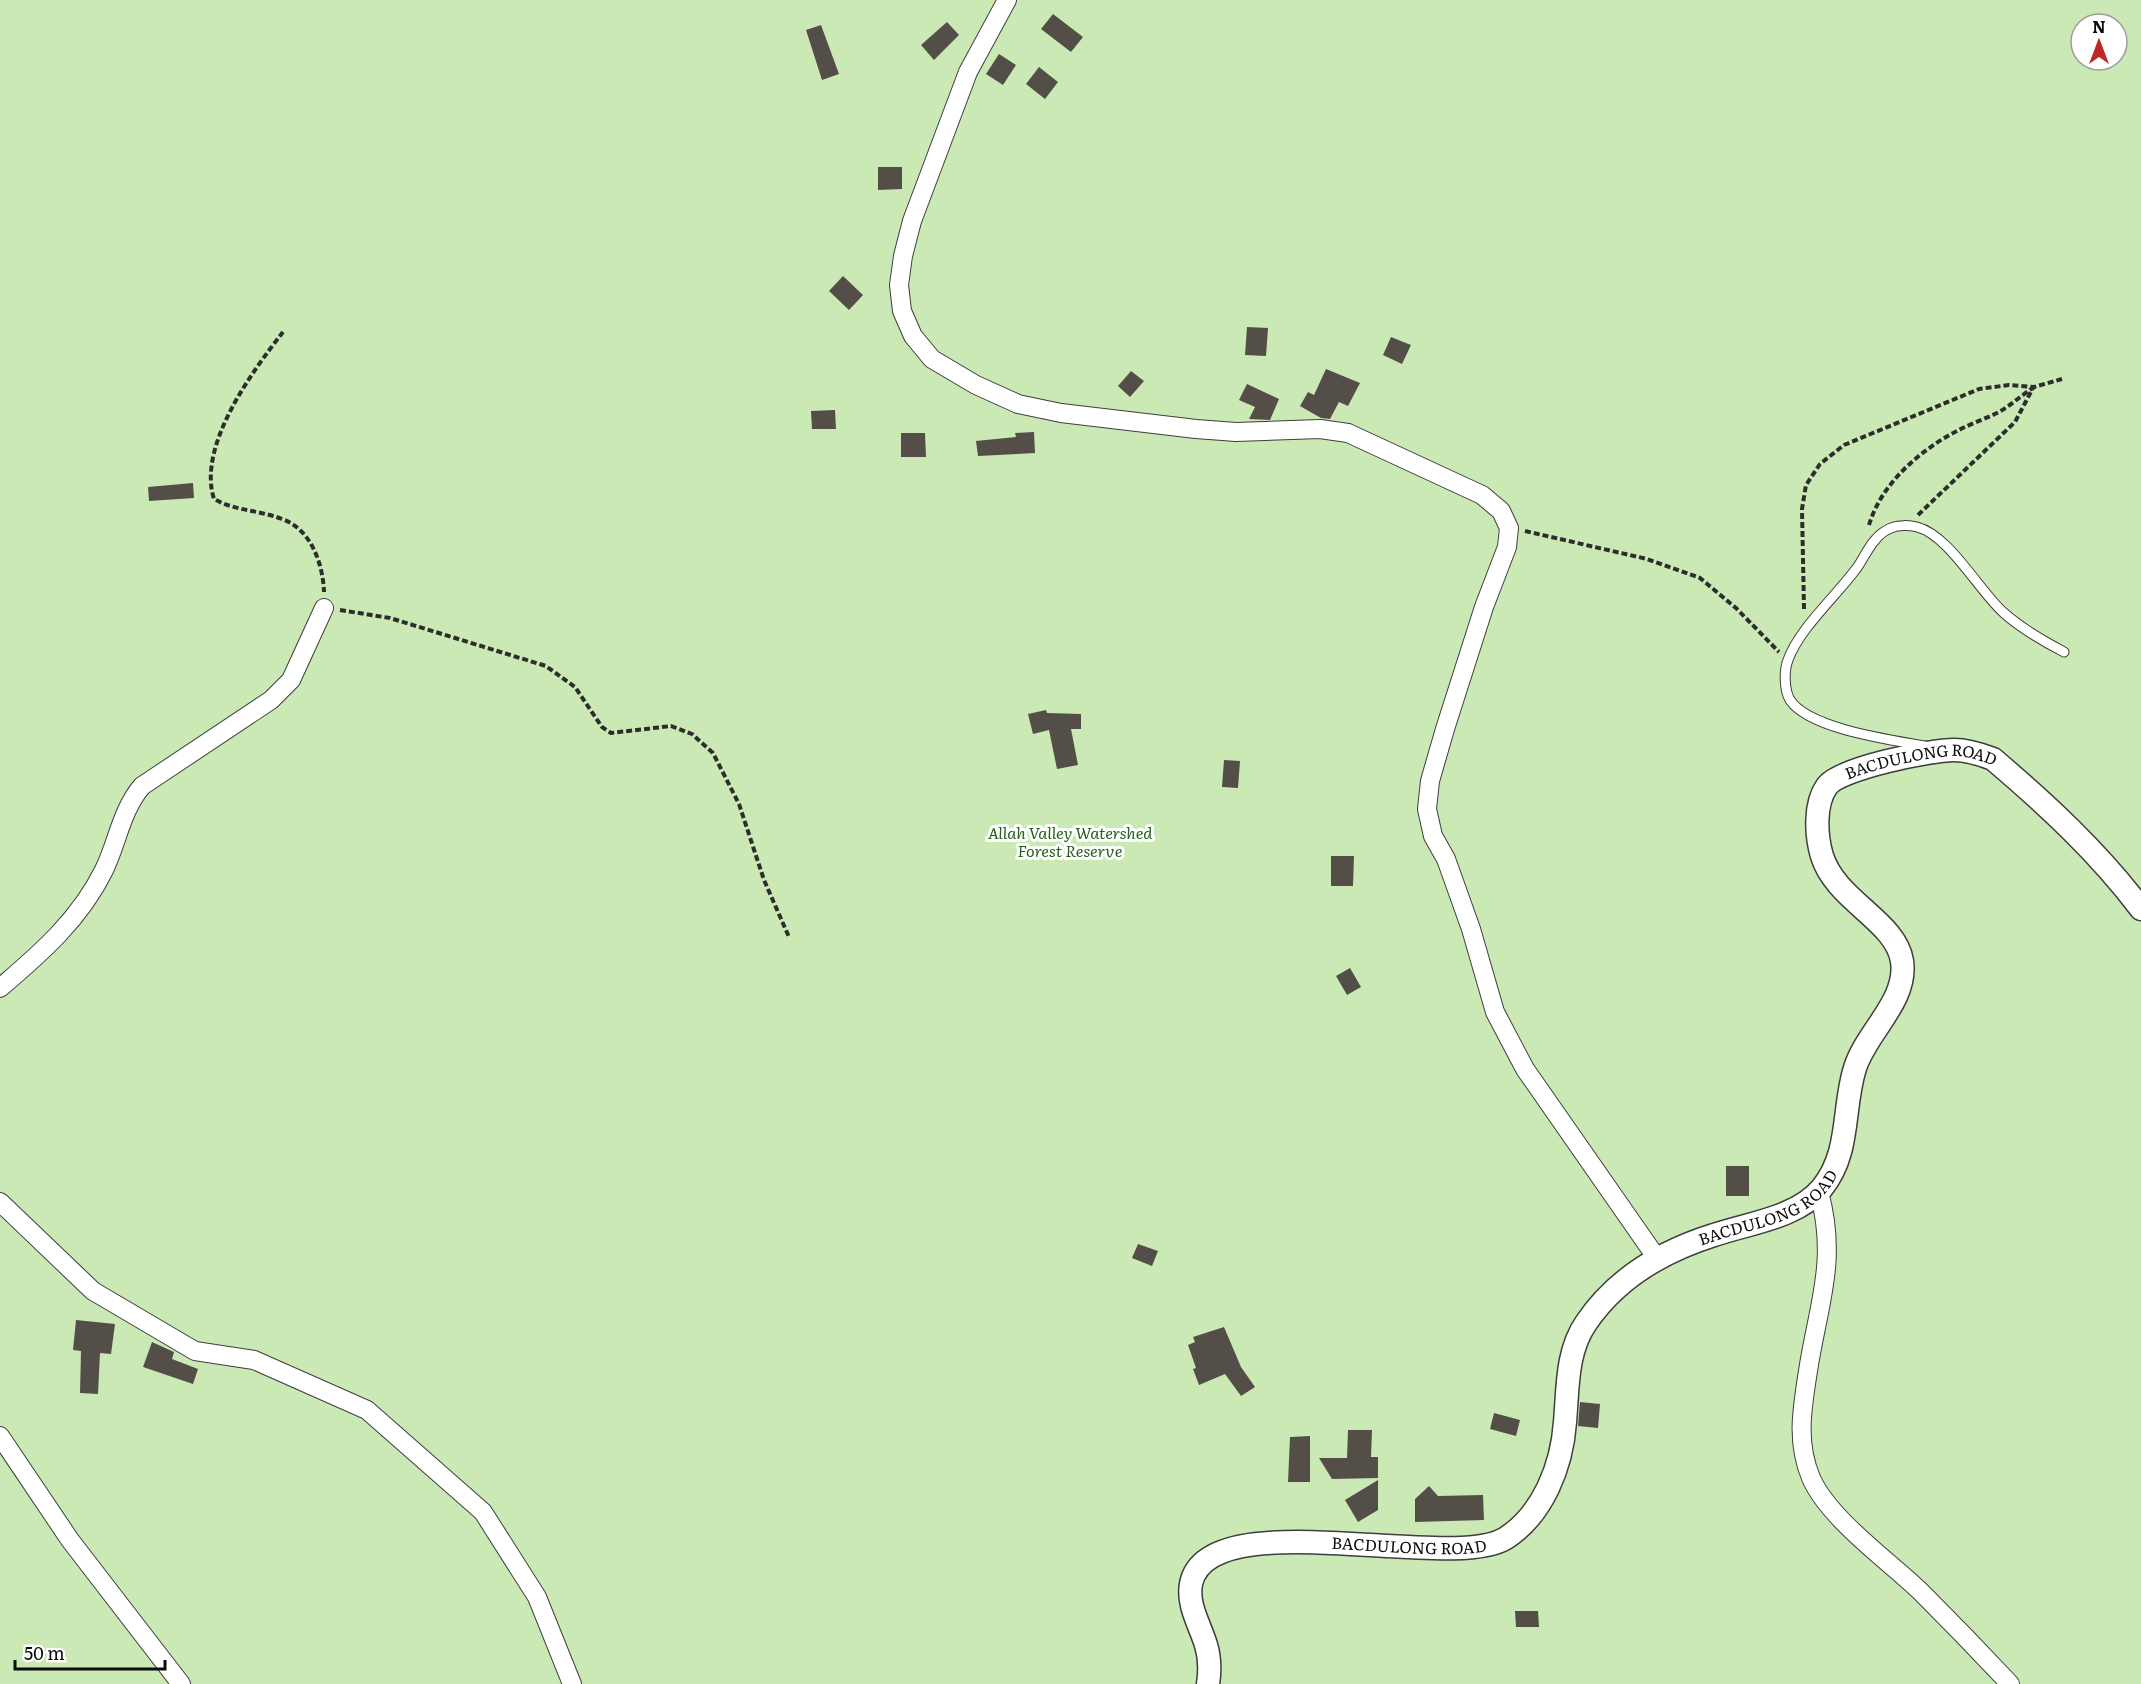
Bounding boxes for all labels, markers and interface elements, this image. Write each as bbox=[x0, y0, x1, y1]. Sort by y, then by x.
north arrow bbox=[2069, 12, 2129, 72]
text: N bbox=[2092, 14, 2106, 38]
street label: BACDULONG ROAD bbox=[1841, 737, 2001, 784]
park label: Allah Valley Watershed Forest Reserve bbox=[988, 820, 1153, 862]
street label: BACDULONG ROAD bbox=[1695, 1165, 1842, 1250]
street label: BACDULONG ROAD bbox=[1331, 1530, 1488, 1559]
scale bar bbox=[15, 1633, 165, 1671]
text: 50 m bbox=[24, 1639, 65, 1666]

